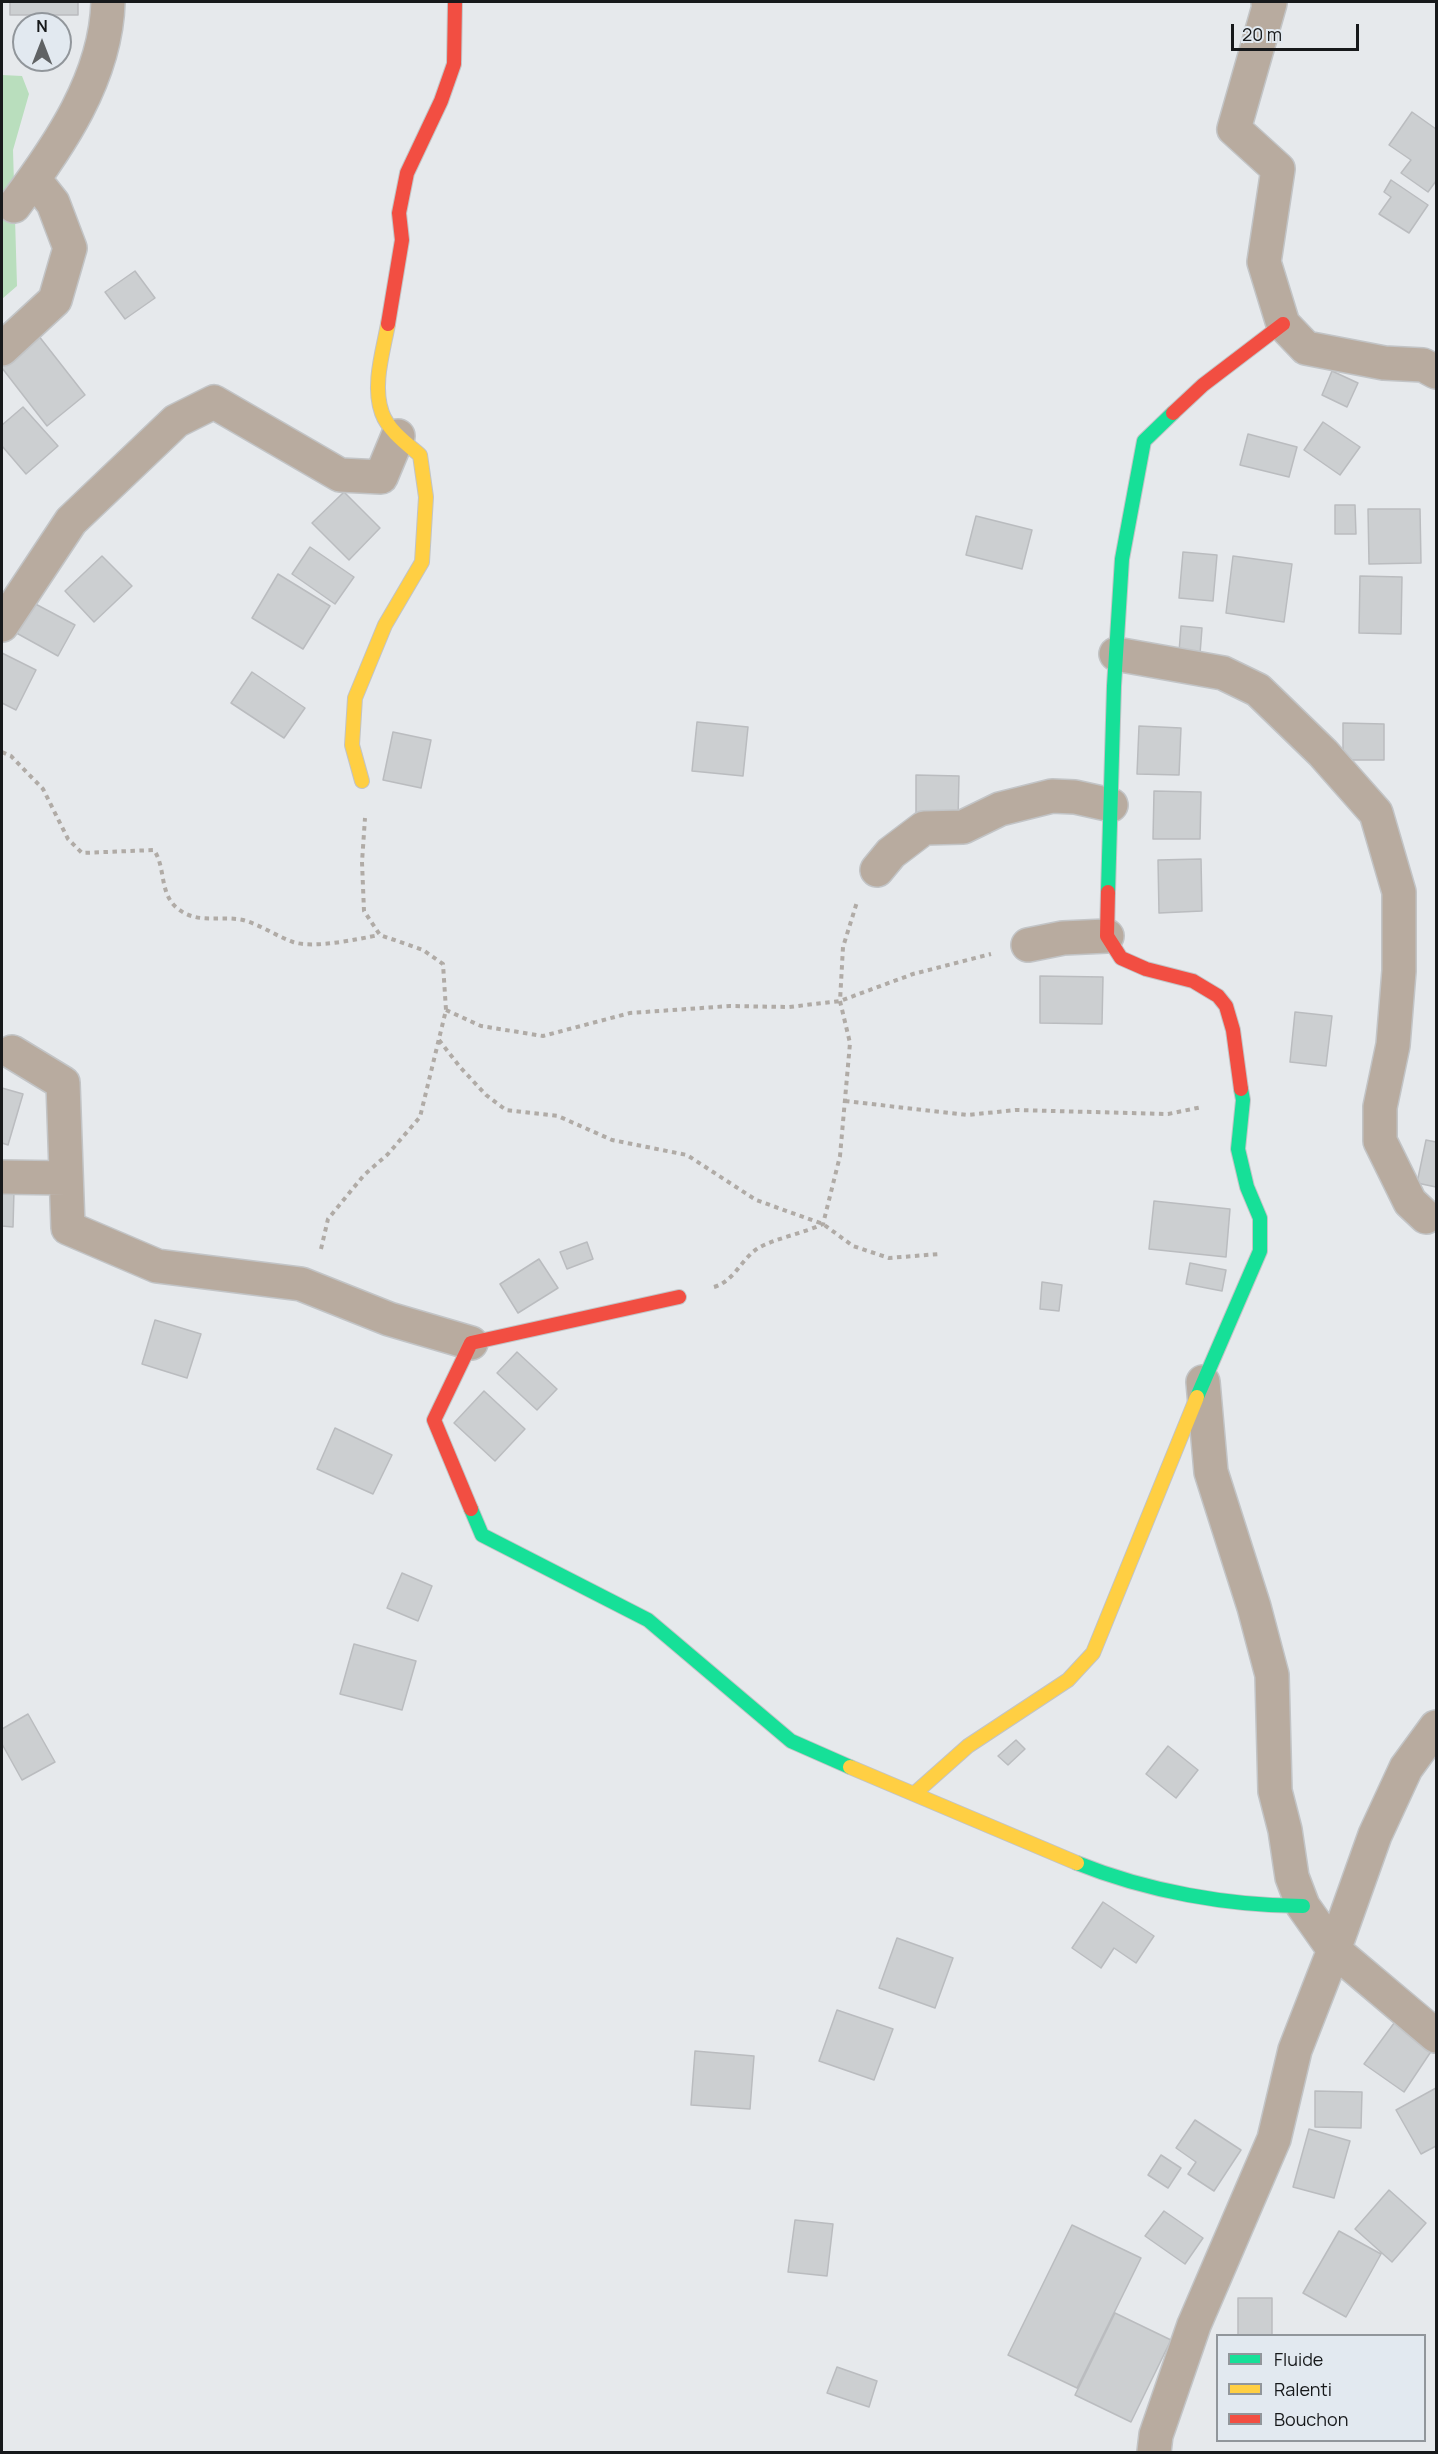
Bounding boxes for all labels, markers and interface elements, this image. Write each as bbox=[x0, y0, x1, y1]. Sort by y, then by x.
north arrow bbox=[12, 12, 72, 72]
scale bar bbox=[1234, 12, 1362, 50]
text: N bbox=[36, 15, 48, 37]
text: 20 m bbox=[1242, 22, 1282, 46]
legend bbox=[1216, 2334, 1426, 2442]
text: Fluide bbox=[1274, 2347, 1323, 2371]
text: Ralenti bbox=[1274, 2377, 1332, 2401]
text: Bouchon bbox=[1274, 2407, 1348, 2431]

